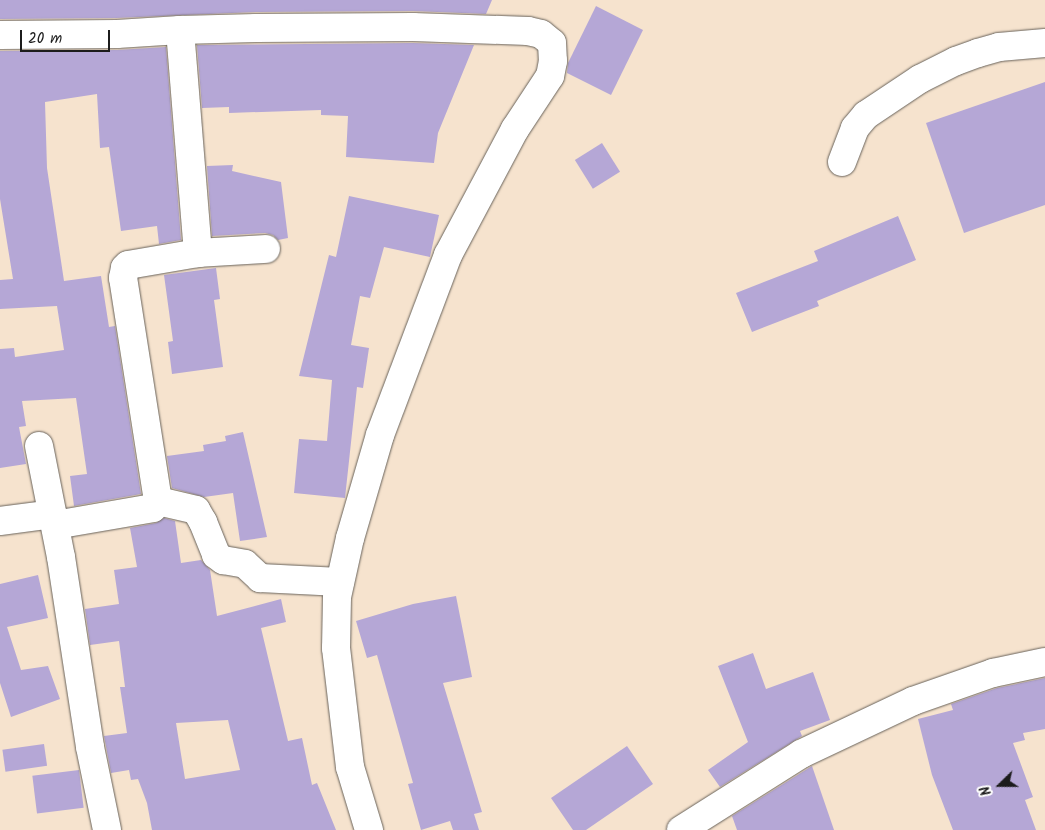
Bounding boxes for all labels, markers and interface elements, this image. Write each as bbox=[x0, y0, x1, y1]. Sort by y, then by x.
scale bar bbox=[22, 20, 112, 52]
text: 20 m bbox=[28, 27, 62, 51]
north arrow bbox=[975, 760, 1025, 810]
text: N bbox=[974, 782, 998, 799]

